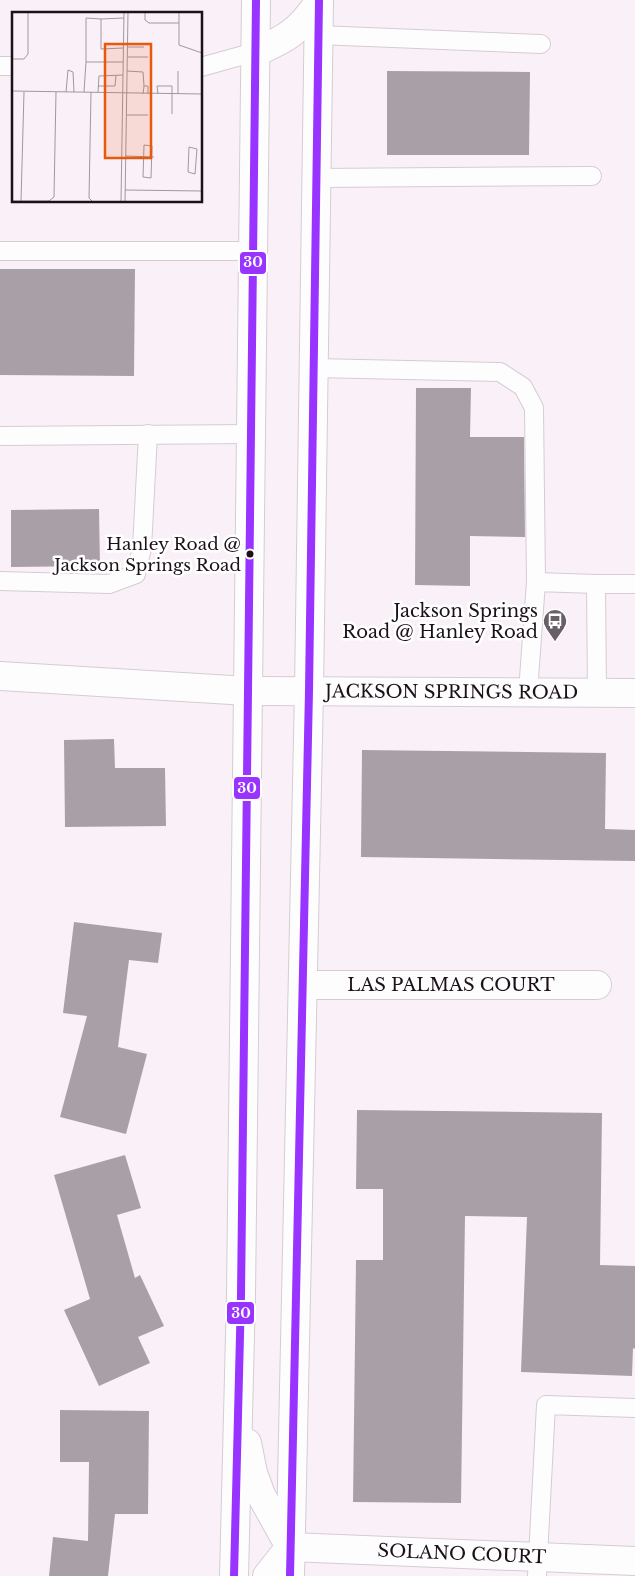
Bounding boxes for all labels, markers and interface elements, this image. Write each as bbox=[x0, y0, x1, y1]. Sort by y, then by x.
inset map bbox=[12, 12, 202, 202]
line badge: 30 bbox=[239, 251, 267, 275]
text: 30 bbox=[243, 253, 263, 271]
place label: Hanley Road @ Jackson Springs Road bbox=[52, 534, 242, 576]
marker: Hanley Road @ Jackson Springs Road bbox=[245, 549, 255, 559]
place label: Jackson Springs Road @ Hanley Road bbox=[342, 600, 538, 643]
bus stop icon: Jackson Springs Road @ Hanley Road bbox=[542, 608, 568, 642]
street label: JACKSON SPRINGS ROAD bbox=[323, 680, 578, 704]
line badge: 30 bbox=[233, 776, 261, 800]
text: 30 bbox=[237, 779, 257, 797]
street label: LAS PALMAS COURT bbox=[347, 974, 555, 996]
line badge: 30 bbox=[226, 1301, 255, 1325]
text: 30 bbox=[231, 1304, 251, 1322]
street label: SOLANO COURT bbox=[377, 1540, 547, 1568]

